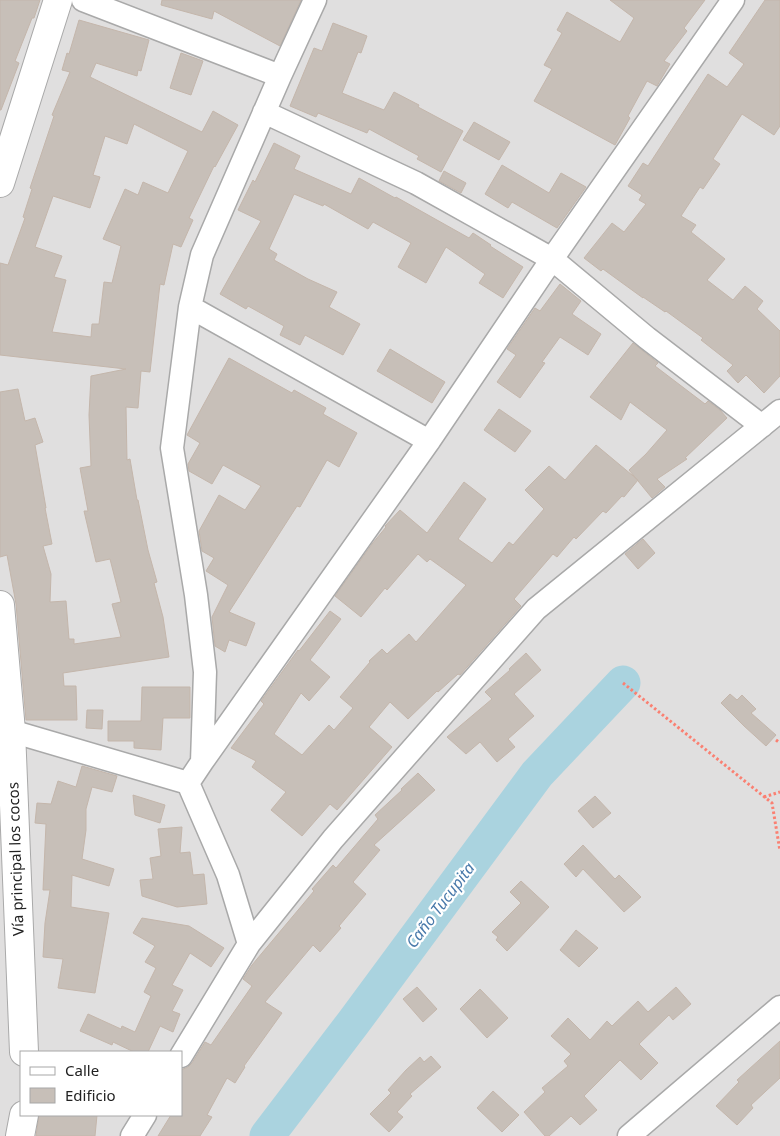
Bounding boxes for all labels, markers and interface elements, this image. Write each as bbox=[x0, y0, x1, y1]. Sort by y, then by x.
street label: Vía principal los cocos bbox=[2, 782, 28, 936]
water label: Caño Tucupita bbox=[401, 858, 479, 952]
legend bbox=[20, 1051, 182, 1116]
text: Calle bbox=[65, 1060, 99, 1080]
text: Edificio bbox=[65, 1085, 116, 1105]

